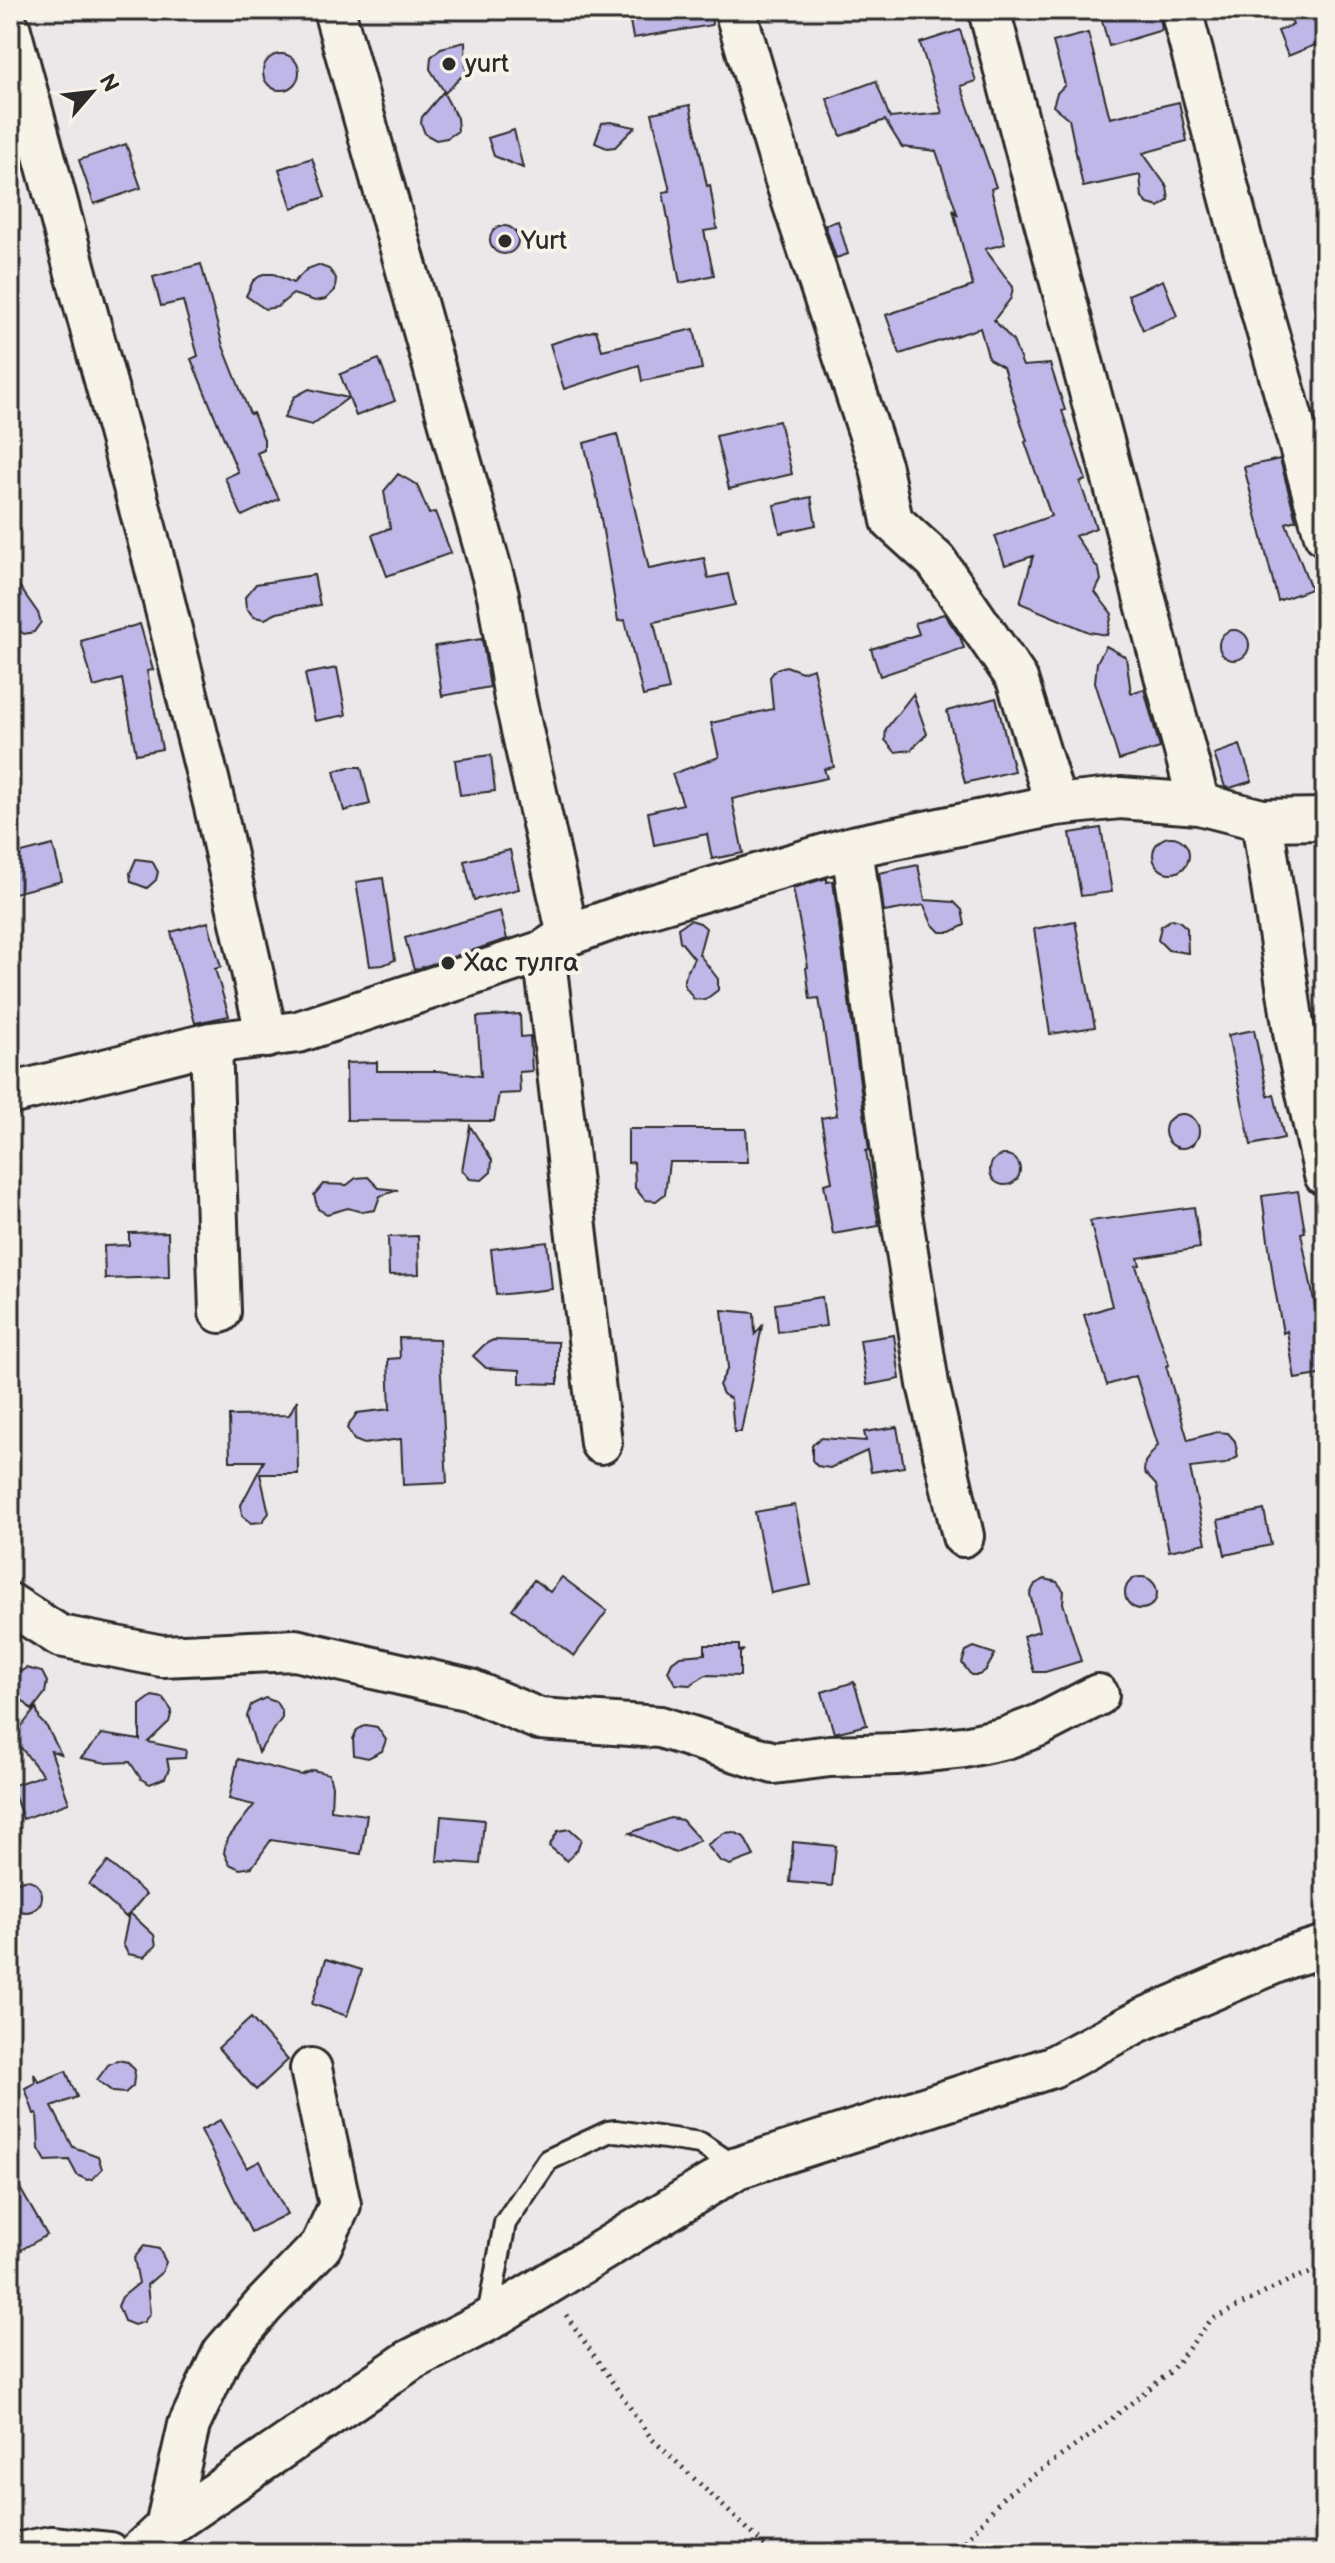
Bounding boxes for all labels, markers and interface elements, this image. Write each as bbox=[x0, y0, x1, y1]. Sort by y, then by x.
place label: yurt bbox=[464, 49, 509, 80]
north arrow bbox=[52, 52, 132, 132]
marker: yurt bbox=[440, 55, 458, 73]
text: N bbox=[93, 70, 124, 97]
place label: Yurt bbox=[520, 226, 567, 257]
marker: Yurt bbox=[496, 232, 514, 250]
place label: Хас тулга bbox=[464, 948, 579, 979]
marker: Хас тулга bbox=[439, 954, 457, 972]

